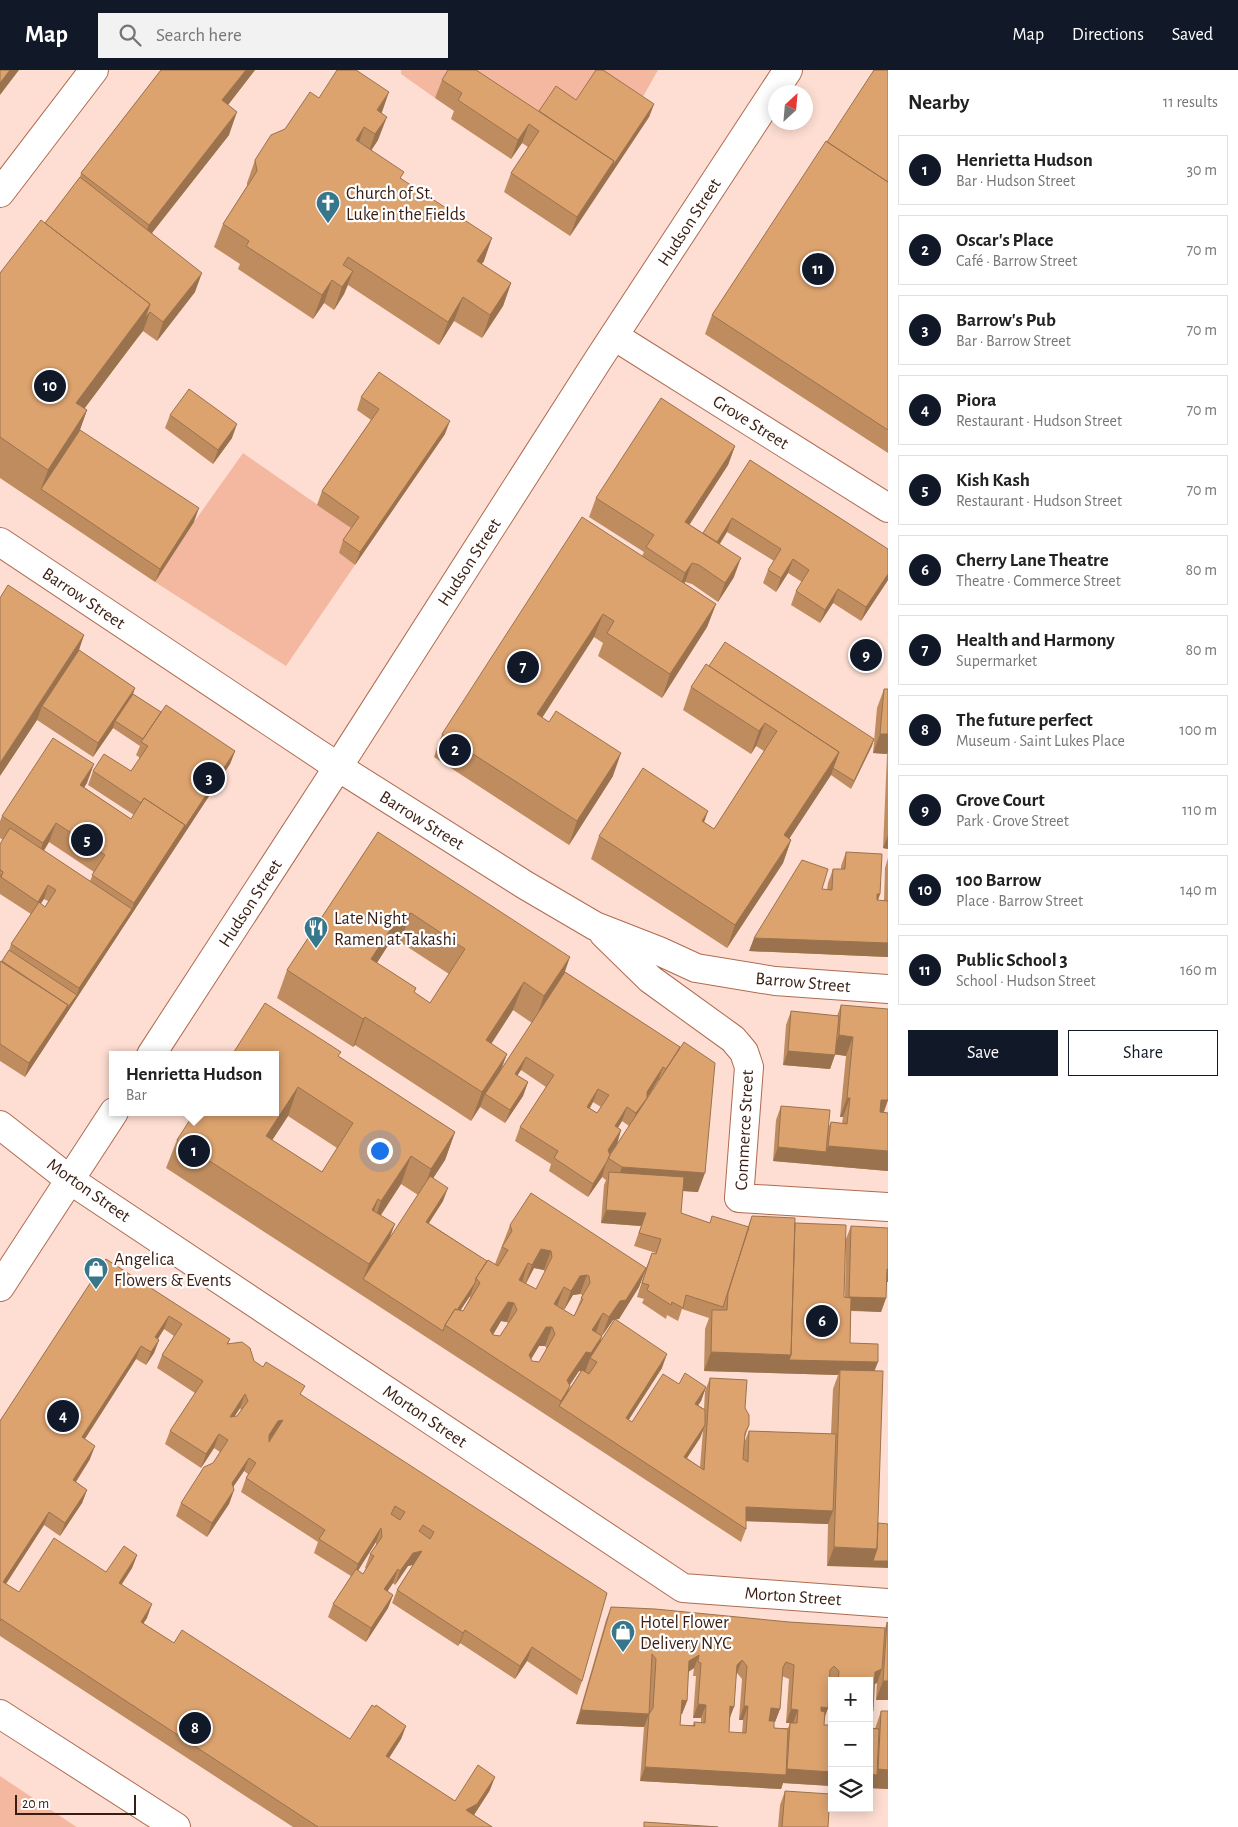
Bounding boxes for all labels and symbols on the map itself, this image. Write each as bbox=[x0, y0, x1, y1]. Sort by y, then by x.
north arrow bbox=[768, 85, 813, 130]
street label: Hudson Street bbox=[655, 175, 725, 270]
place label: Church of St. Luke in the Fields bbox=[346, 185, 466, 224]
church icon: Church of St. Luke in the Fields bbox=[315, 190, 341, 224]
pin: 11 bbox=[802, 250, 834, 288]
pin: 10 bbox=[34, 367, 66, 405]
street label: Grove Street bbox=[709, 392, 792, 453]
street label: Hudson Street bbox=[435, 515, 505, 610]
street label: Barrow Street bbox=[39, 565, 128, 633]
pin: 9 bbox=[850, 636, 882, 674]
pin: 7 bbox=[507, 648, 539, 686]
pin: 2 bbox=[439, 731, 471, 769]
pin: 3 bbox=[193, 759, 225, 797]
street label: Barrow Street bbox=[376, 788, 467, 854]
pin: 5 bbox=[71, 821, 103, 859]
street label: Hudson Street bbox=[216, 856, 286, 951]
place label: Late Night Ramen at Takashi bbox=[334, 910, 456, 949]
restaurant icon: Late Night Ramen at Takashi bbox=[303, 915, 329, 949]
street label: Barrow Street bbox=[755, 970, 852, 996]
street label: Commerce Street bbox=[733, 1069, 757, 1191]
pin: 1 bbox=[178, 1132, 210, 1170]
your location bbox=[367, 1138, 393, 1164]
street label: Morton Street bbox=[43, 1156, 134, 1226]
place label: Angelica Flowers & Events bbox=[114, 1251, 231, 1290]
shop icon: Angelica Flowers & Events bbox=[83, 1256, 109, 1290]
pin: 6 bbox=[806, 1302, 838, 1340]
street label: Morton Street bbox=[379, 1382, 470, 1452]
pin: 4 bbox=[47, 1397, 79, 1435]
street label: Morton Street bbox=[744, 1585, 842, 1609]
place label: Hotel Flower Delivery NYC bbox=[640, 1614, 732, 1653]
shop icon: Hotel Flower Delivery NYC bbox=[610, 1619, 636, 1653]
pin: 8 bbox=[179, 1709, 211, 1747]
scale bar bbox=[15, 1792, 136, 1815]

